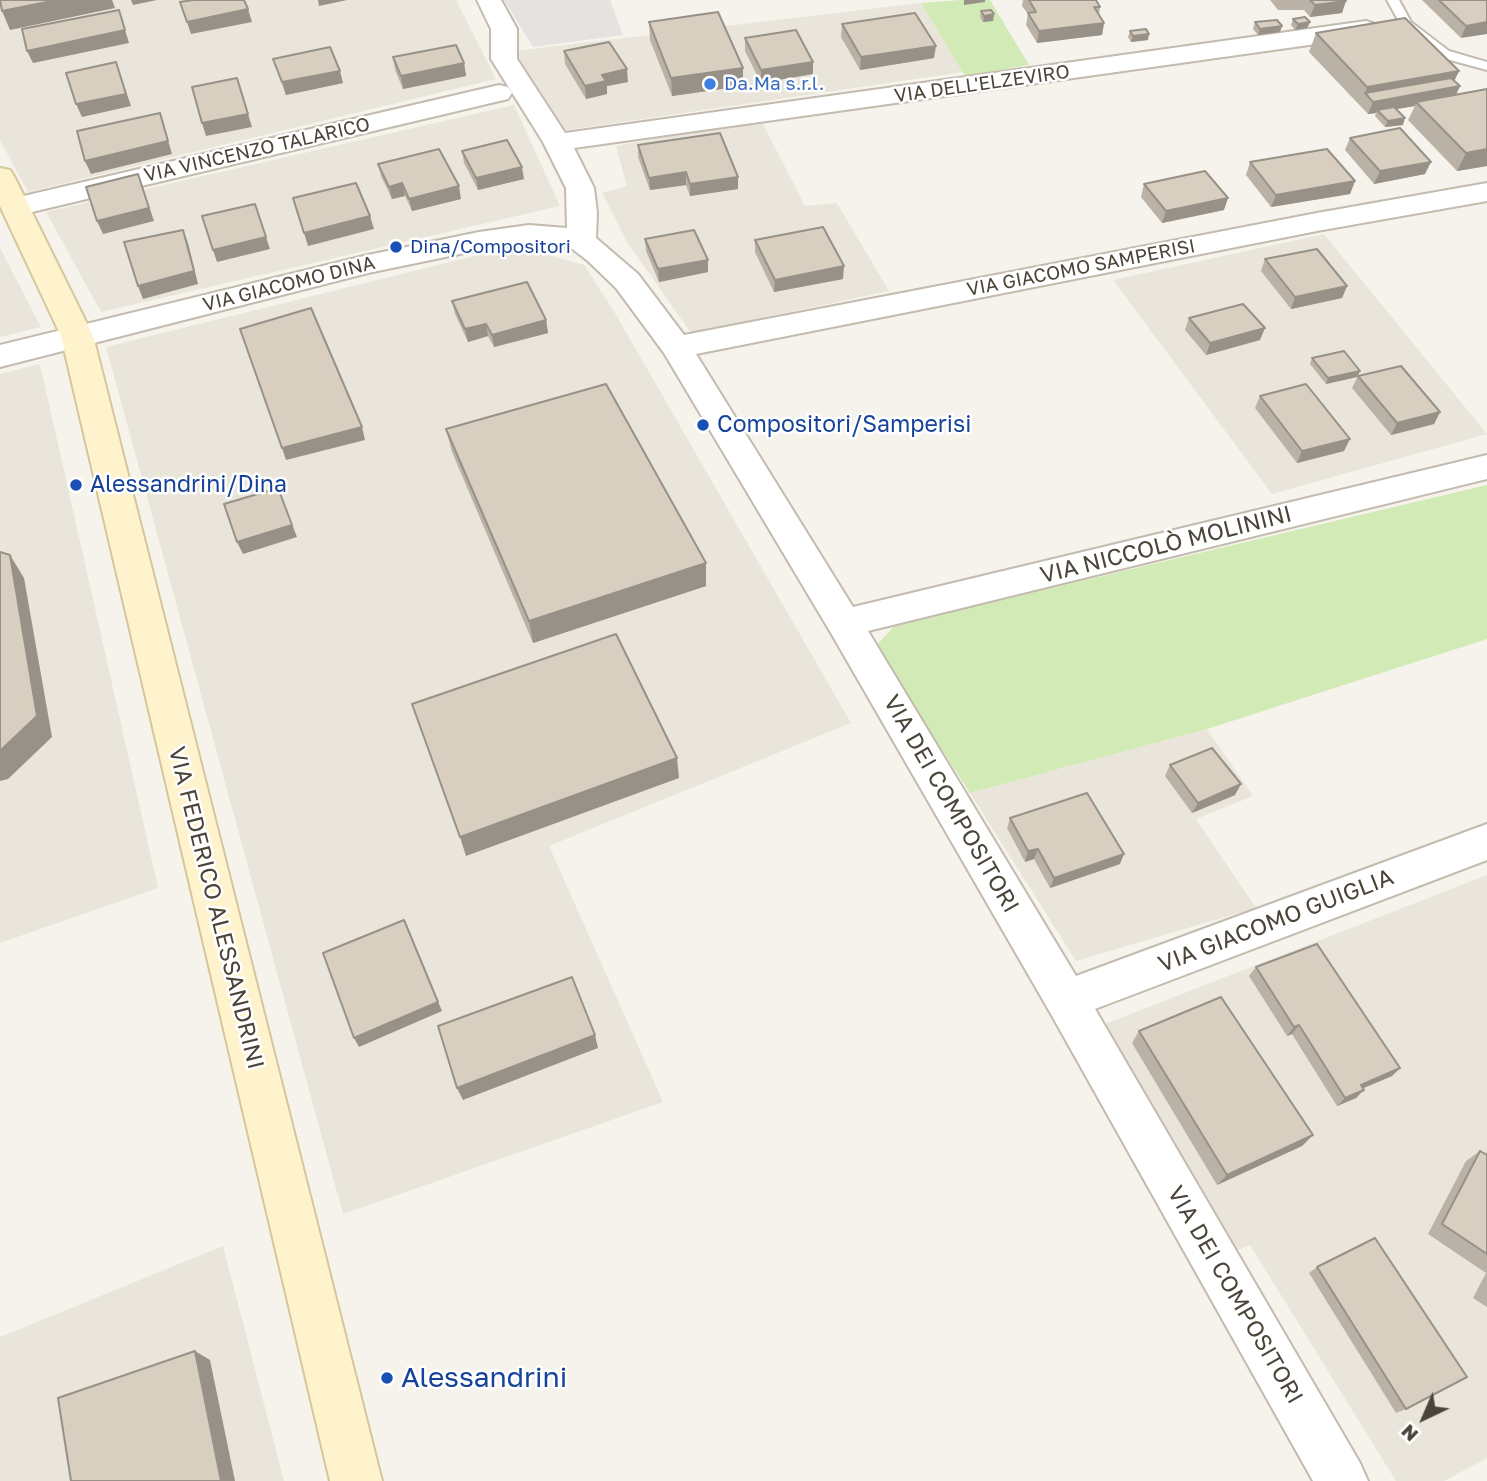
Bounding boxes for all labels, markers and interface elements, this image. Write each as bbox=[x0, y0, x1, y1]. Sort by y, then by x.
street label: VIA DELL'ELZEVIRO bbox=[893, 60, 1071, 108]
place label: Da.Ma s.r.l. bbox=[724, 73, 825, 95]
marker: Da.Ma s.r.l. bbox=[702, 76, 718, 92]
street label: VIA VINCENZO TALARICO bbox=[142, 113, 372, 187]
street label: VIA GIACOMO SAMPERISI bbox=[965, 235, 1197, 301]
place label: Dina/Compositori bbox=[410, 236, 571, 258]
marker: Dina/Compositori bbox=[388, 239, 404, 255]
street label: VIA GIACOMO DINA bbox=[201, 252, 377, 316]
place label: Compositori/Samperisi bbox=[717, 411, 971, 439]
marker: Compositori/Samperisi bbox=[695, 417, 711, 433]
place label: Alessandrini/Dina bbox=[90, 471, 287, 499]
marker: Alessandrini/Dina bbox=[68, 477, 84, 493]
street label: VIA NICCOLÒ MOLININI bbox=[1037, 500, 1295, 590]
street label: VIA DEI COMPOSITORI bbox=[877, 690, 1025, 918]
street label: VIA FEDERICO ALESSANDRINI bbox=[163, 744, 269, 1072]
street label: VIA GIACOMO GUIGLIA bbox=[1155, 863, 1397, 979]
street label: VIA DEI COMPOSITORI bbox=[1161, 1181, 1309, 1409]
place label: Alessandrini bbox=[401, 1361, 567, 1395]
marker: Alessandrini bbox=[379, 1370, 395, 1386]
north arrow bbox=[1389, 1383, 1459, 1453]
text: N bbox=[1396, 1420, 1422, 1447]

